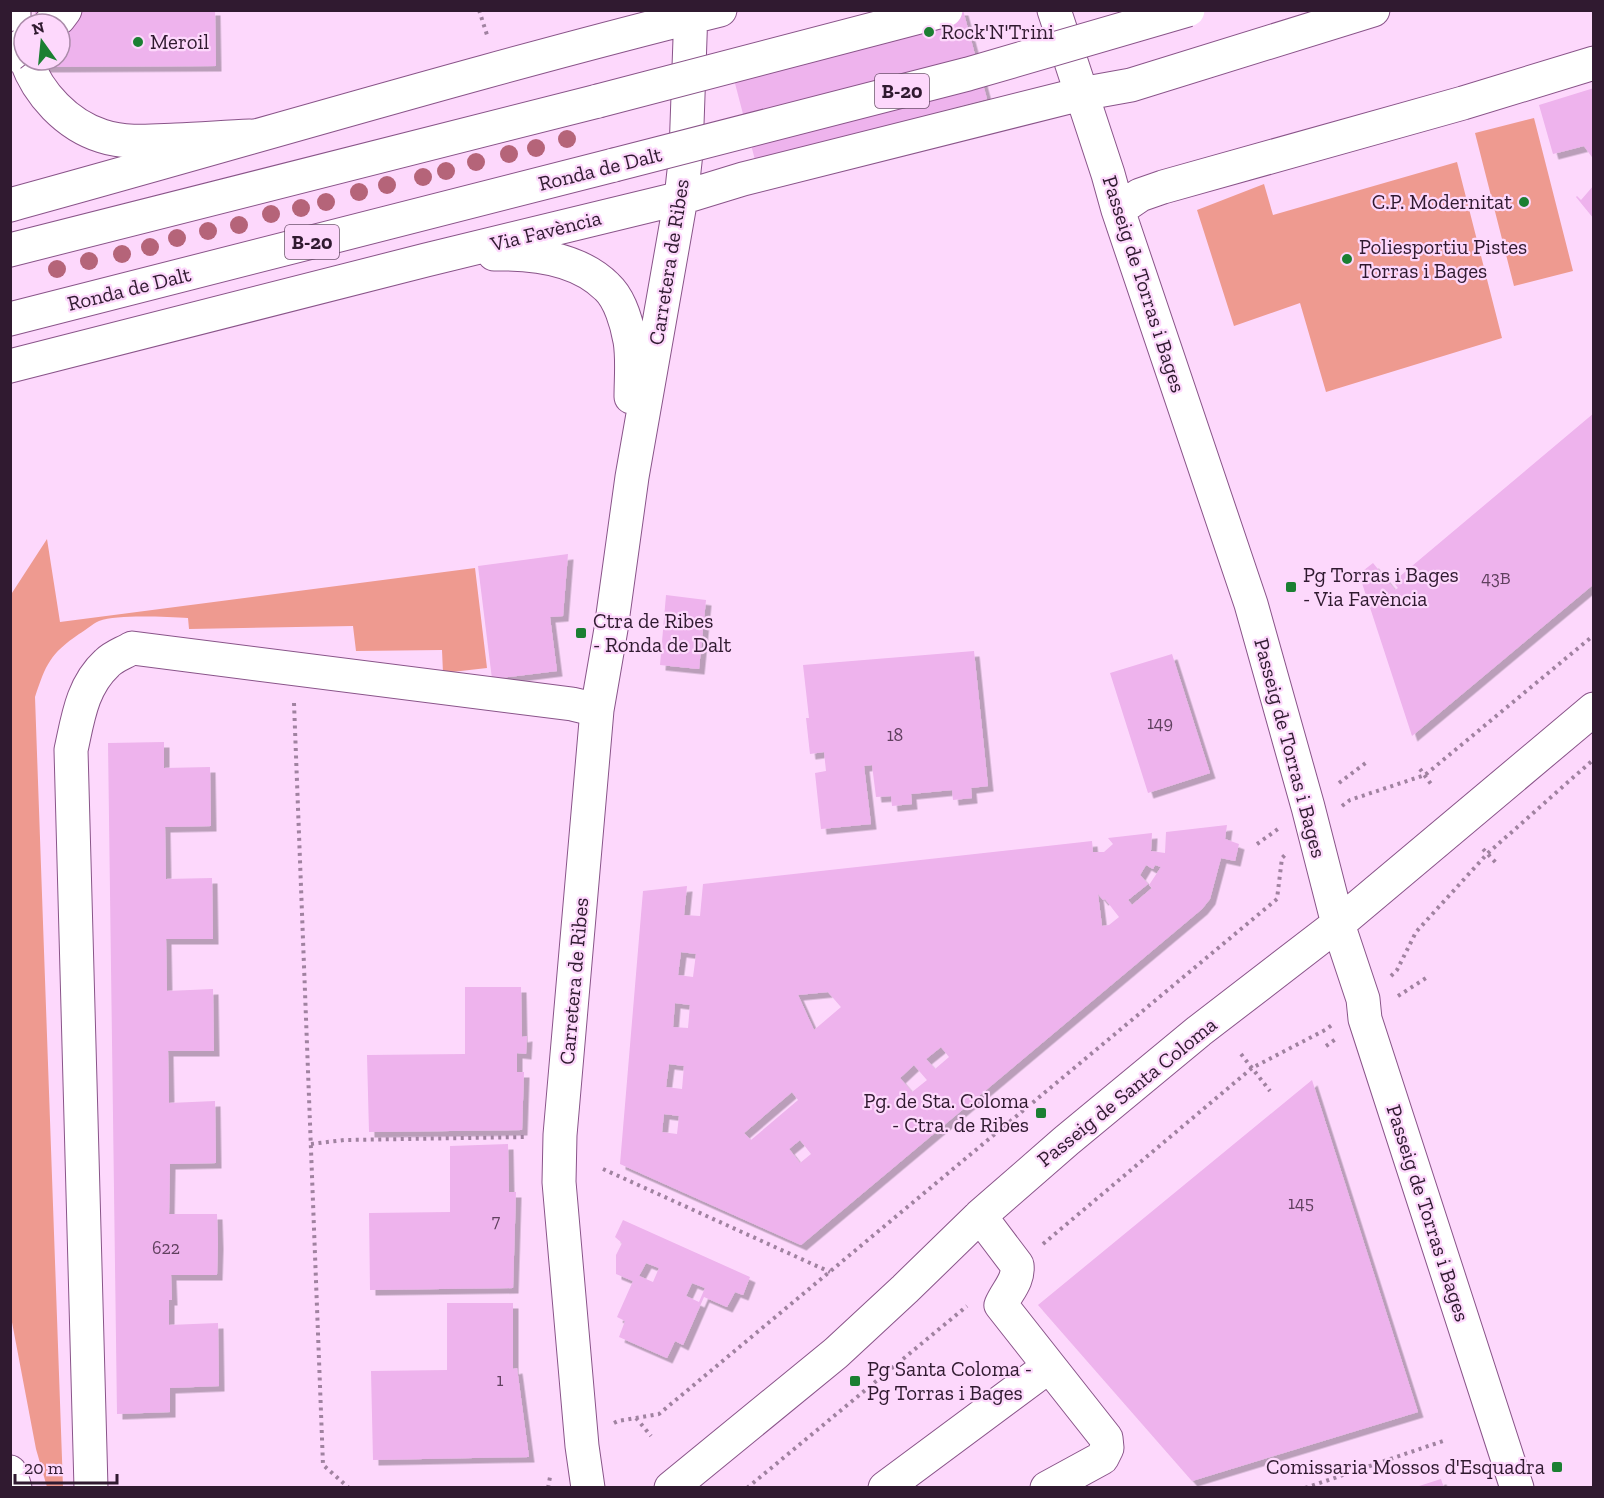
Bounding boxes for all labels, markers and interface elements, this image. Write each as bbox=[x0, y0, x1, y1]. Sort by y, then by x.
north arrow bbox=[12, 12, 72, 72]
text: N bbox=[30, 17, 47, 39]
place label: Rock'N'Trini bbox=[941, 19, 1054, 44]
marker: Rock'N'Trini bbox=[922, 25, 936, 39]
place label: Meroil bbox=[150, 29, 209, 54]
marker: Meroil bbox=[131, 35, 145, 49]
road number: B-20 bbox=[875, 74, 929, 108]
street label: Ronda de Dalt bbox=[536, 141, 664, 196]
street label: Passeig de Torras i Bages bbox=[1098, 172, 1191, 395]
street label: Carretera de Ribes bbox=[643, 177, 694, 347]
place label: C.P. Modernitat bbox=[1372, 189, 1512, 214]
marker: C.P. Modernitat bbox=[1517, 195, 1531, 209]
street label: Via Favència bbox=[487, 205, 604, 257]
road number: B-20 bbox=[285, 225, 339, 259]
place label: Poliesportiu Pistes Torras i Bages bbox=[1359, 234, 1527, 283]
marker: Poliesportiu Pistes Torras i Bages bbox=[1340, 252, 1354, 266]
street label: Ronda de Dalt bbox=[65, 261, 193, 316]
place label: Pg Torras i Bages - Via Favència bbox=[1303, 562, 1459, 611]
house number: 43B bbox=[1481, 567, 1511, 589]
marker: Pg Torras i Bages - Via Favència bbox=[1284, 580, 1298, 594]
place label: Ctra de Ribes - Ronda de Dalt bbox=[593, 608, 732, 657]
marker: Ctra de Ribes - Ronda de Dalt bbox=[574, 626, 588, 640]
street label: Passeig de Torras i Bages bbox=[1249, 635, 1332, 861]
house number: 149 bbox=[1147, 712, 1173, 734]
house number: 18 bbox=[887, 724, 903, 746]
street label: Carretera de Ribes bbox=[554, 896, 593, 1066]
street label: Passeig de Santa Coloma bbox=[1032, 1012, 1221, 1172]
place label: Pg. de Sta. Coloma - Ctra. de Ribes bbox=[864, 1088, 1029, 1137]
street label: Passeig de Torras i Bages bbox=[1382, 1101, 1475, 1324]
marker: Pg. de Sta. Coloma - Ctra. de Ribes bbox=[1034, 1106, 1048, 1120]
house number: 145 bbox=[1288, 1192, 1314, 1214]
house number: 7 bbox=[492, 1210, 501, 1232]
house number: 622 bbox=[152, 1237, 180, 1259]
place label: Pg Santa Coloma - Pg Torras i Bages bbox=[867, 1356, 1032, 1405]
house number: 1 bbox=[497, 1369, 504, 1391]
marker: Pg Santa Coloma - Pg Torras i Bages bbox=[848, 1374, 862, 1388]
scale bar bbox=[15, 1447, 117, 1485]
place label: Comissaria Mossos d'Esquadra bbox=[1266, 1454, 1545, 1479]
text: 20 m bbox=[24, 1457, 64, 1479]
marker: Comissaria Mossos d'Esquadra bbox=[1550, 1460, 1564, 1474]

